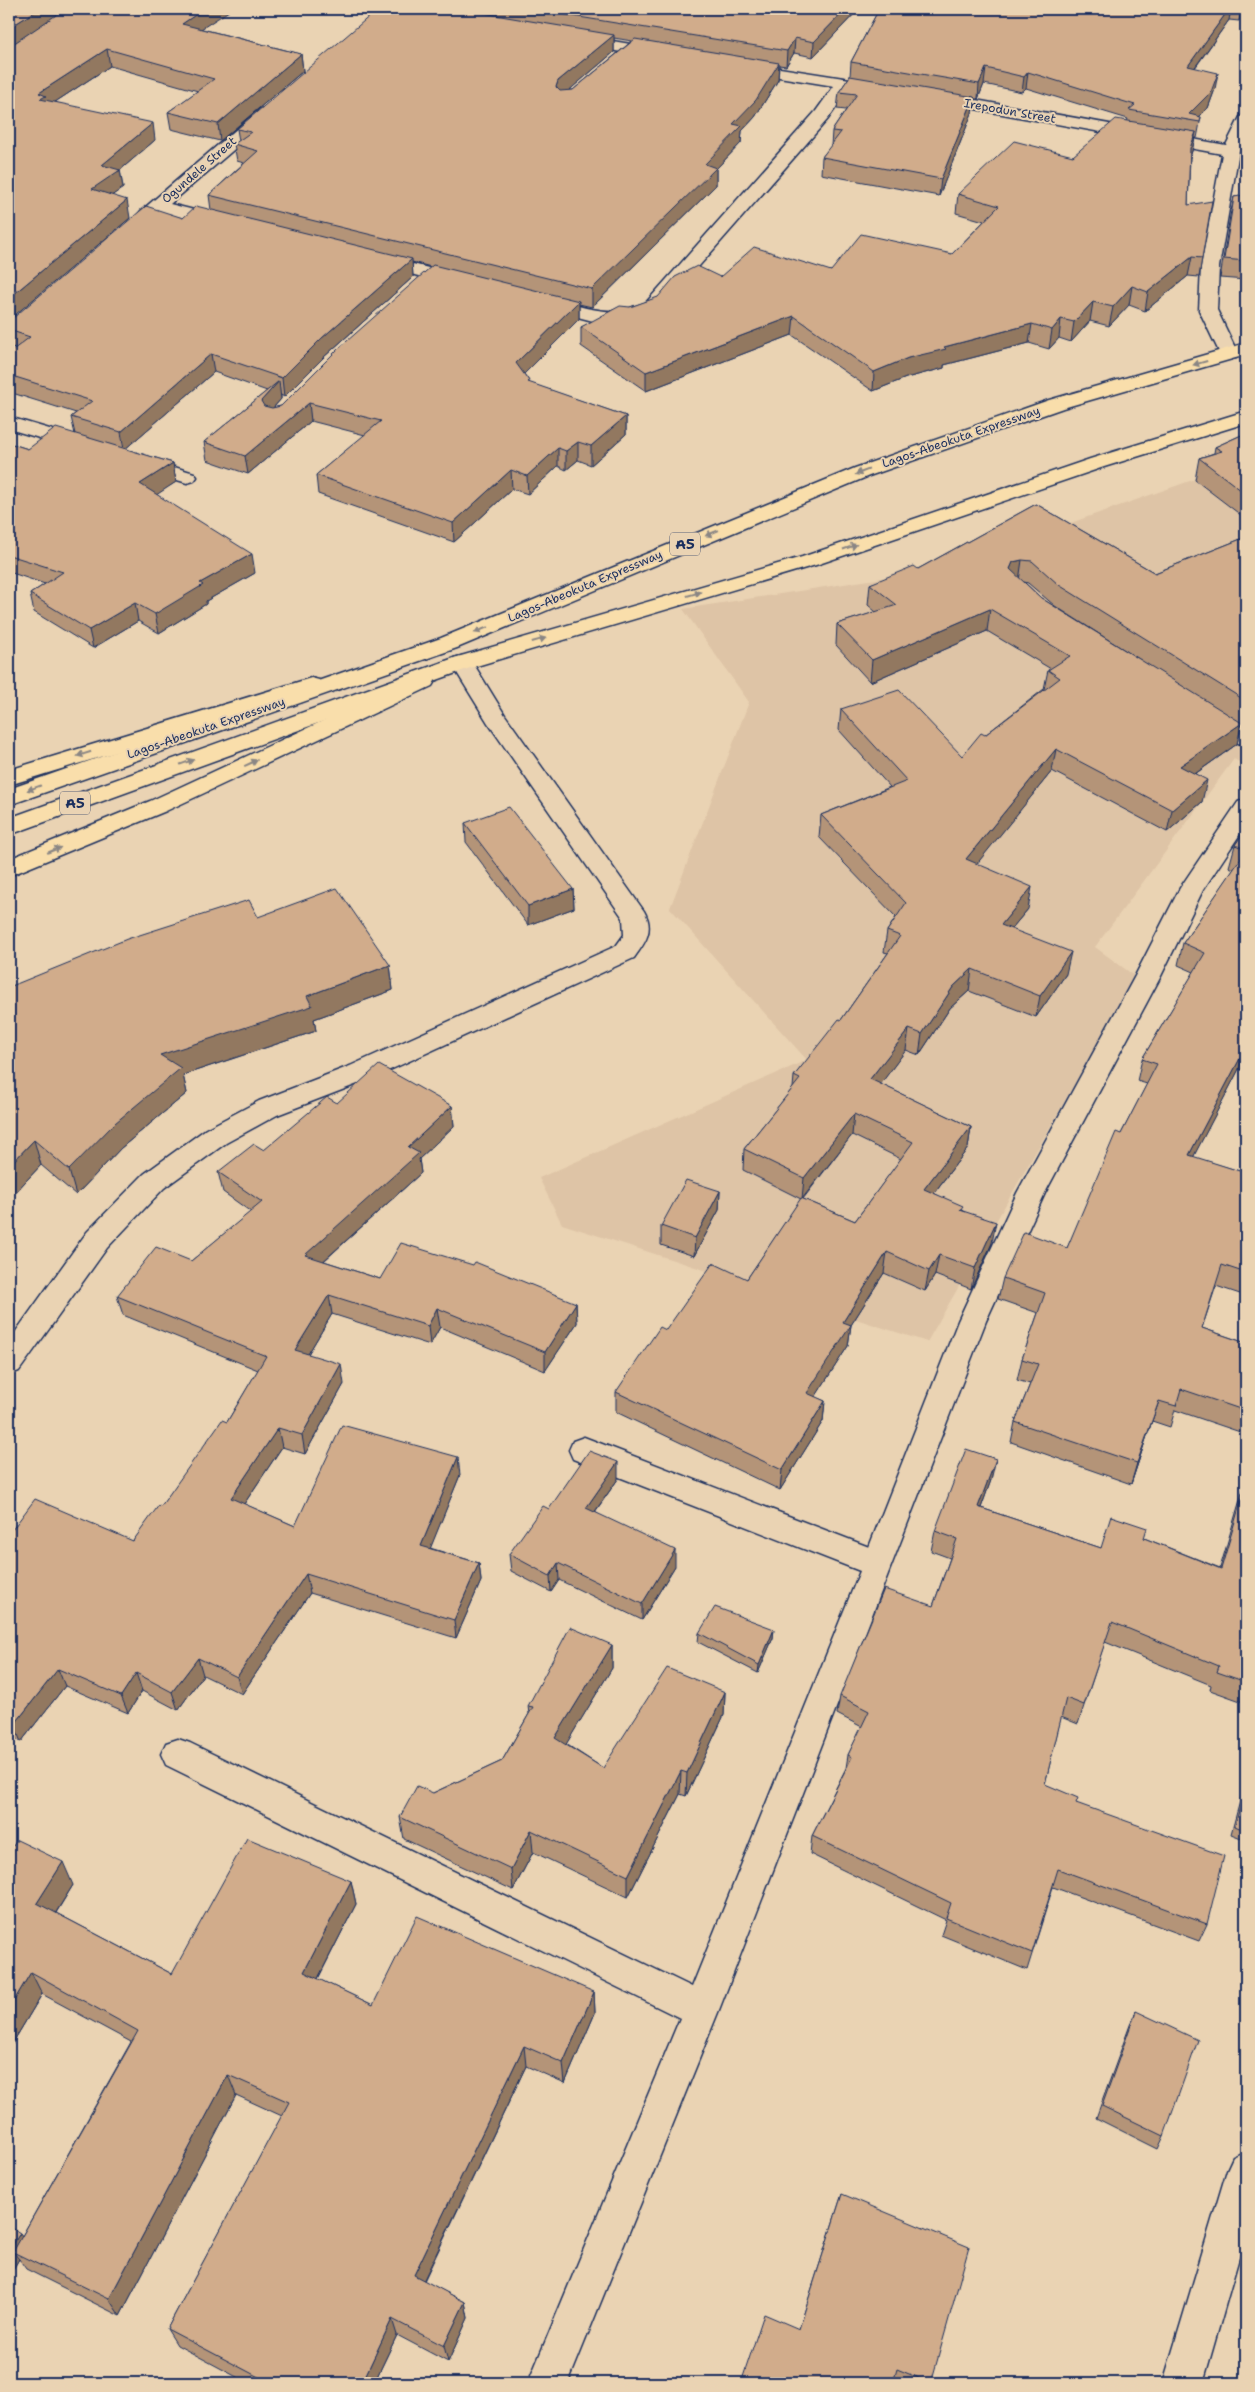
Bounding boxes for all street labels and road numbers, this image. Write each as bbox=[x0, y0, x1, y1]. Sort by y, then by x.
street label: Irepodun Street bbox=[963, 95, 1057, 127]
street label: Ogundele Street bbox=[158, 133, 240, 207]
street label: Lagos-Abeokuta Expressway bbox=[880, 402, 1042, 472]
road number: A5 bbox=[670, 532, 700, 556]
street label: Lagos-Abeokuta Expressway bbox=[505, 546, 665, 626]
street label: Lagos-Abeokuta Expressway bbox=[125, 693, 287, 763]
road number: A5 bbox=[60, 791, 90, 814]

